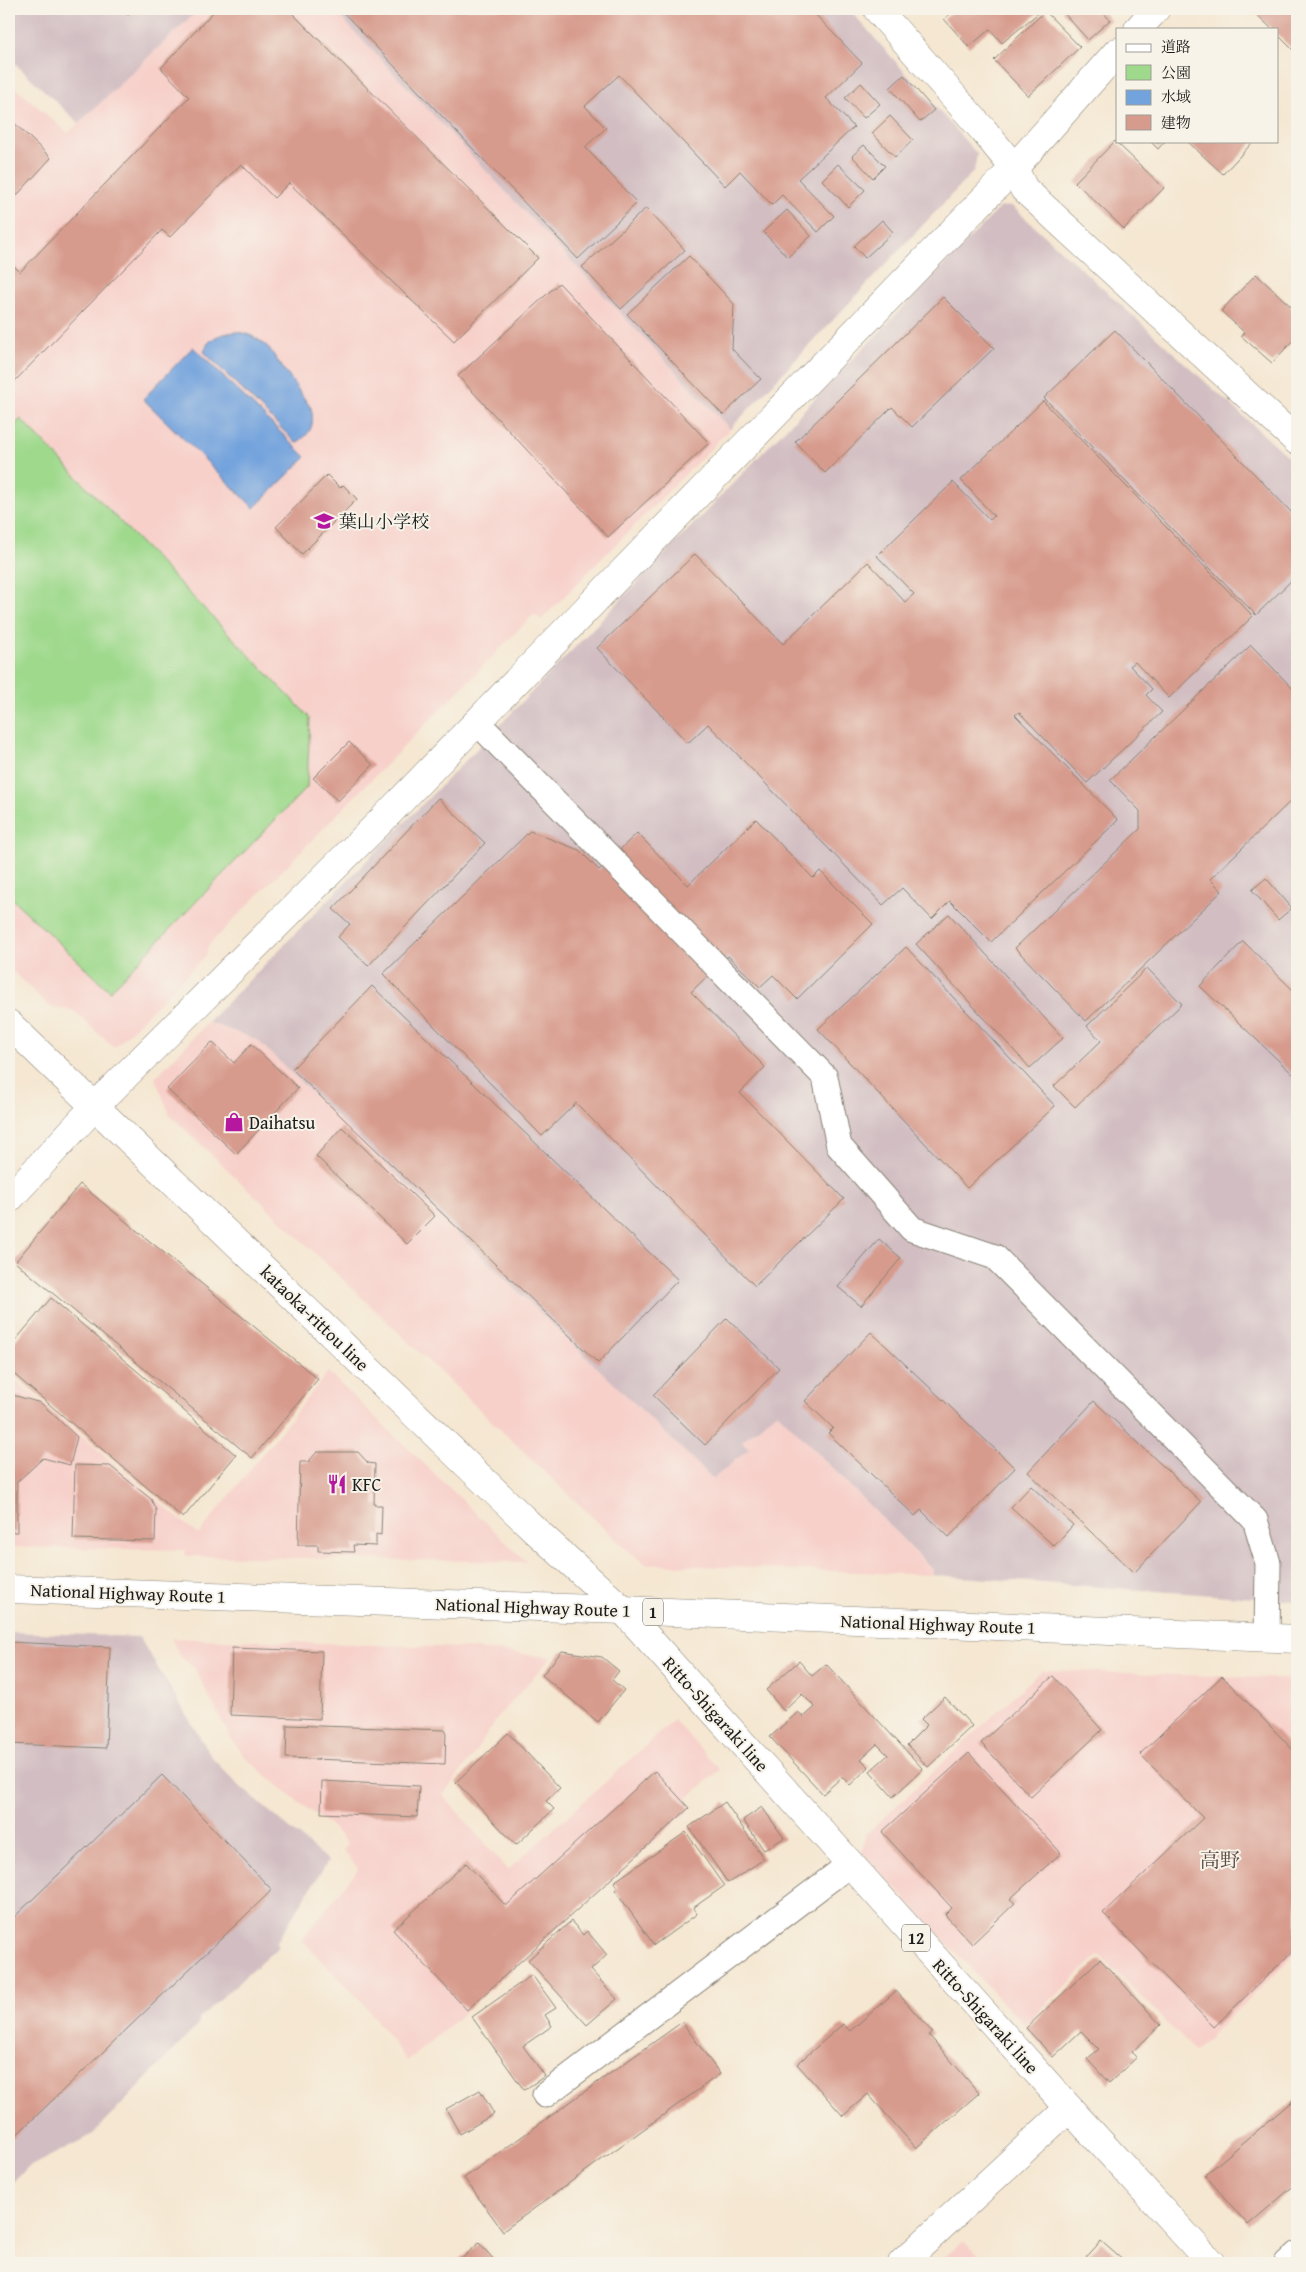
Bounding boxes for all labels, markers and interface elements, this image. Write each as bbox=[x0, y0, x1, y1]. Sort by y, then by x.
legend bbox=[1116, 28, 1278, 142]
text: 道路 bbox=[1161, 36, 1191, 57]
text: 公園 bbox=[1161, 62, 1191, 83]
text: 水域 bbox=[1161, 86, 1191, 107]
text: 建物 bbox=[1161, 112, 1191, 133]
place label: 葉山小学校 bbox=[339, 508, 429, 535]
school or university icon: 葉山小学校 bbox=[313, 510, 335, 532]
place label: Daihatsu bbox=[249, 1109, 316, 1136]
shop icon: Daihatsu bbox=[223, 1111, 245, 1133]
street label: kataoka-rittou line bbox=[254, 1259, 376, 1377]
place label: KFC bbox=[352, 1471, 381, 1498]
restaurant icon: KFC bbox=[326, 1473, 348, 1495]
street label: National Highway Route 1 bbox=[30, 1576, 226, 1610]
street label: National Highway Route 1 bbox=[435, 1590, 631, 1624]
road number: 1 bbox=[643, 1598, 663, 1625]
street label: National Highway Route 1 bbox=[840, 1607, 1036, 1641]
street label: Ritto-Shigaraki line bbox=[657, 1650, 775, 1778]
district label: 高野 bbox=[1200, 1845, 1240, 1874]
road number: 12 bbox=[902, 1925, 930, 1952]
street label: Ritto-Shigaraki line bbox=[927, 1952, 1045, 2080]

